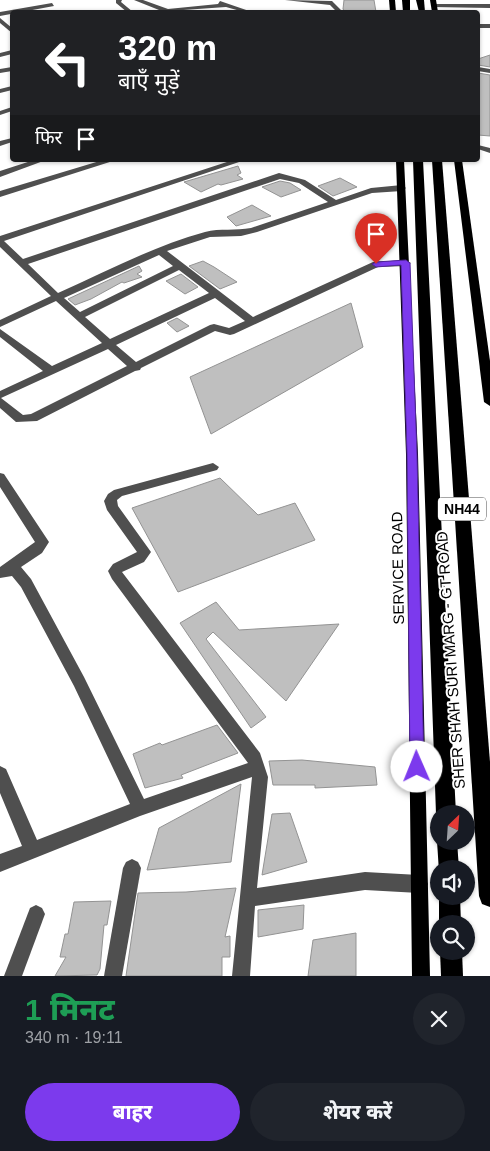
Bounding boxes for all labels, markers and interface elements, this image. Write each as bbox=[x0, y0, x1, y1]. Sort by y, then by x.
text: 320 m bbox=[118, 28, 217, 67]
icon: left bbox=[35, 30, 100, 95]
text: बाएँ मुड़ें bbox=[118, 69, 179, 94]
icon: arrive bbox=[72, 125, 100, 153]
text: फिर bbox=[35, 127, 62, 148]
pin bbox=[355, 213, 397, 264]
icon: arrive bbox=[362, 220, 390, 248]
road number: NH44 bbox=[438, 498, 486, 520]
street label: SERVICE ROAD bbox=[388, 511, 407, 625]
street label: SHER SHAH SURI MARG - GT ROAD bbox=[433, 531, 468, 789]
position arrow bbox=[390, 740, 442, 792]
north arrow bbox=[430, 805, 475, 850]
map controls bbox=[430, 805, 475, 960]
button: sound bbox=[430, 860, 475, 905]
button: search bbox=[430, 915, 475, 960]
text: 1 मिनट bbox=[25, 993, 115, 1026]
button: close bbox=[413, 993, 465, 1045]
text: 340 m · 19:11 bbox=[25, 1029, 123, 1046]
button: बाहर bbox=[25, 1083, 240, 1141]
button: शेयर करें bbox=[250, 1083, 465, 1141]

